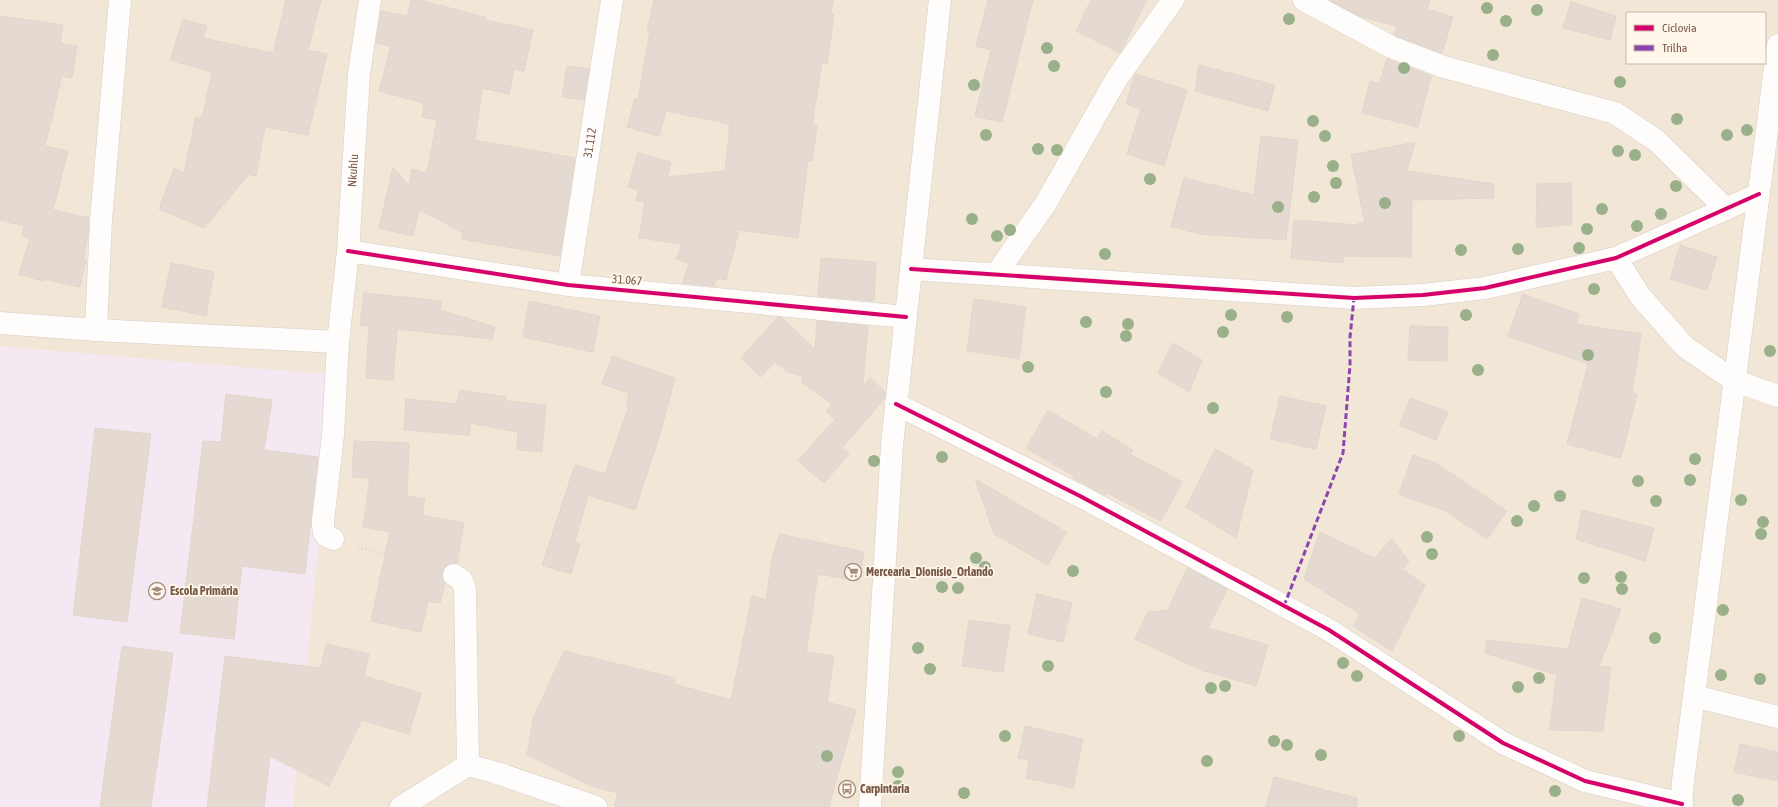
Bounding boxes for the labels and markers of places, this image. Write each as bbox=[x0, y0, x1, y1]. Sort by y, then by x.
supermarket icon: Mercearia_Dionísio_Orlando bbox=[843, 562, 863, 582]
place label: Mercearia_Dionísio_Orlando bbox=[866, 565, 994, 579]
school or university icon: Escola Primária bbox=[147, 581, 167, 601]
place label: Escola Primária bbox=[170, 584, 239, 598]
bus stop icon: Carpintaria bbox=[837, 779, 857, 799]
place label: Carpintaria bbox=[860, 782, 910, 796]

